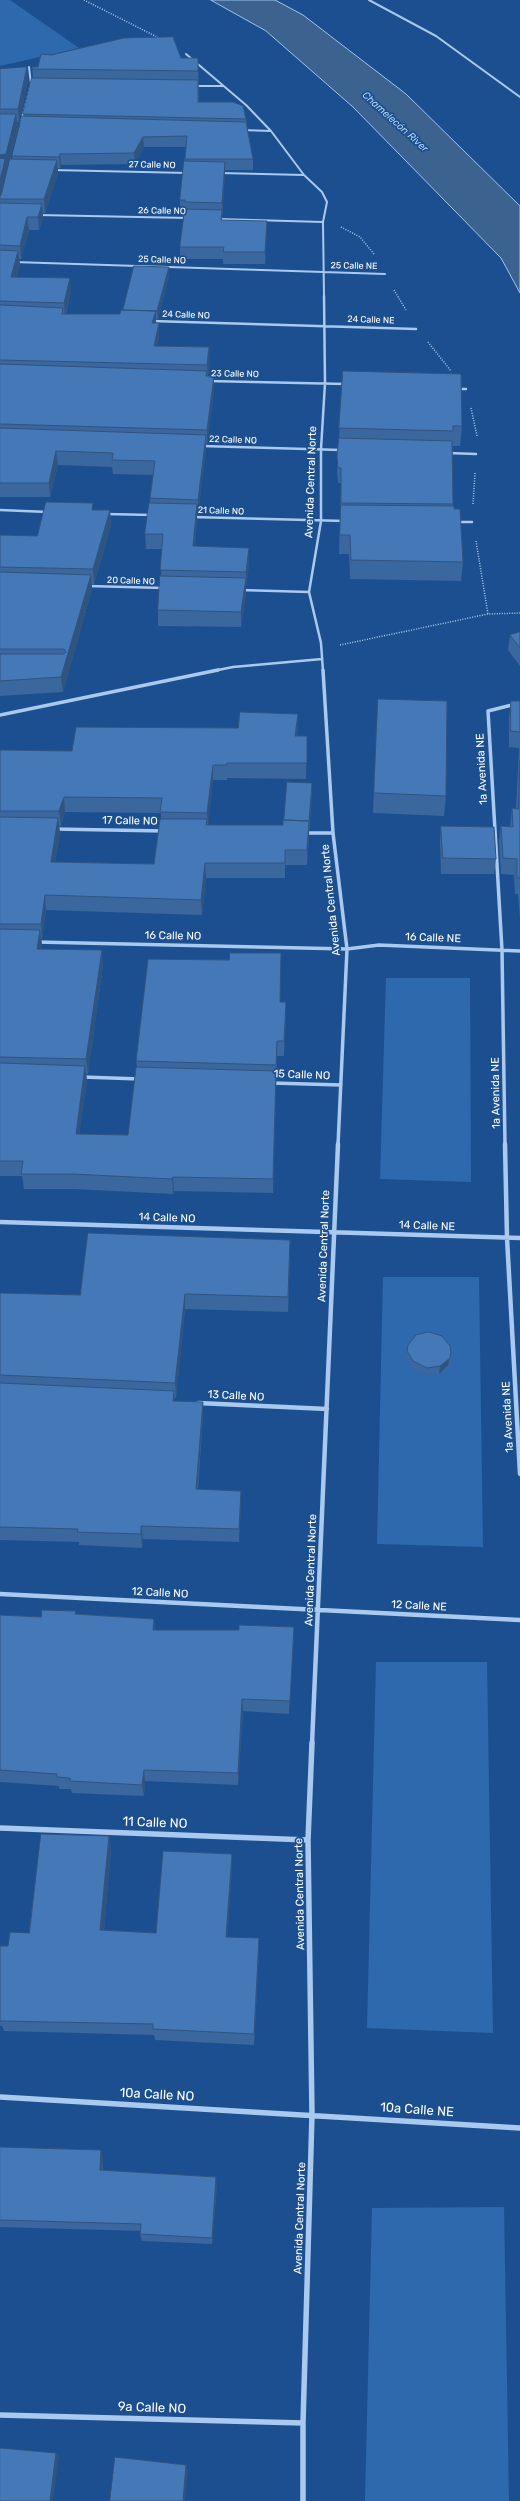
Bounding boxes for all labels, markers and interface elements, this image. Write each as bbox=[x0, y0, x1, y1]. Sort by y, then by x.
water label: Chamelecón River bbox=[360, 89, 430, 155]
street label: 27 Calle NO bbox=[128, 159, 176, 171]
street label: 26 Calle NO bbox=[138, 205, 186, 217]
street label: 25 Calle NO bbox=[138, 254, 186, 266]
street label: 25 Calle NE bbox=[330, 260, 378, 272]
street label: 24 Calle NO bbox=[162, 309, 210, 321]
street label: 24 Calle NE bbox=[347, 314, 395, 326]
street label: 23 Calle NO bbox=[211, 368, 259, 380]
street label: Avenida Central Norte bbox=[302, 426, 320, 538]
street label: 22 Calle NO bbox=[209, 434, 257, 446]
street label: 21 Calle NO bbox=[198, 505, 244, 517]
street label: 20 Calle NO bbox=[107, 575, 155, 587]
street label: 1a Avenida NE bbox=[474, 733, 490, 805]
street label: 17 Calle NO bbox=[102, 814, 158, 828]
street label: Avenida Central Norte bbox=[319, 844, 343, 956]
street label: 16 Calle NO bbox=[145, 929, 201, 943]
street label: 16 Calle NE bbox=[405, 930, 461, 946]
street label: 1a Avenida NE bbox=[489, 1057, 503, 1129]
street label: 15 Calle NO bbox=[273, 1067, 331, 1083]
street label: Avenida Central Norte bbox=[315, 1190, 333, 1302]
street label: 14 Calle NO bbox=[138, 1210, 196, 1226]
street label: 14 Calle NE bbox=[399, 1218, 455, 1234]
street label: 1a Avenida NE bbox=[500, 1381, 516, 1453]
street label: 13 Calle NO bbox=[207, 1388, 265, 1404]
street label: Avenida Central Norte bbox=[302, 1514, 320, 1626]
street label: 12 Calle NO bbox=[131, 1585, 189, 1601]
street label: 12 Calle NE bbox=[391, 1598, 447, 1614]
street label: 11 Calle NO bbox=[122, 1814, 188, 1832]
street label: Avenida Central Norte bbox=[292, 1838, 308, 1950]
street label: 10a Calle NO bbox=[119, 2085, 195, 2105]
street label: 10a Calle NE bbox=[380, 2100, 454, 2120]
street label: Avenida Central Norte bbox=[291, 2162, 309, 2274]
street label: 9a Calle NO bbox=[117, 2399, 187, 2417]

